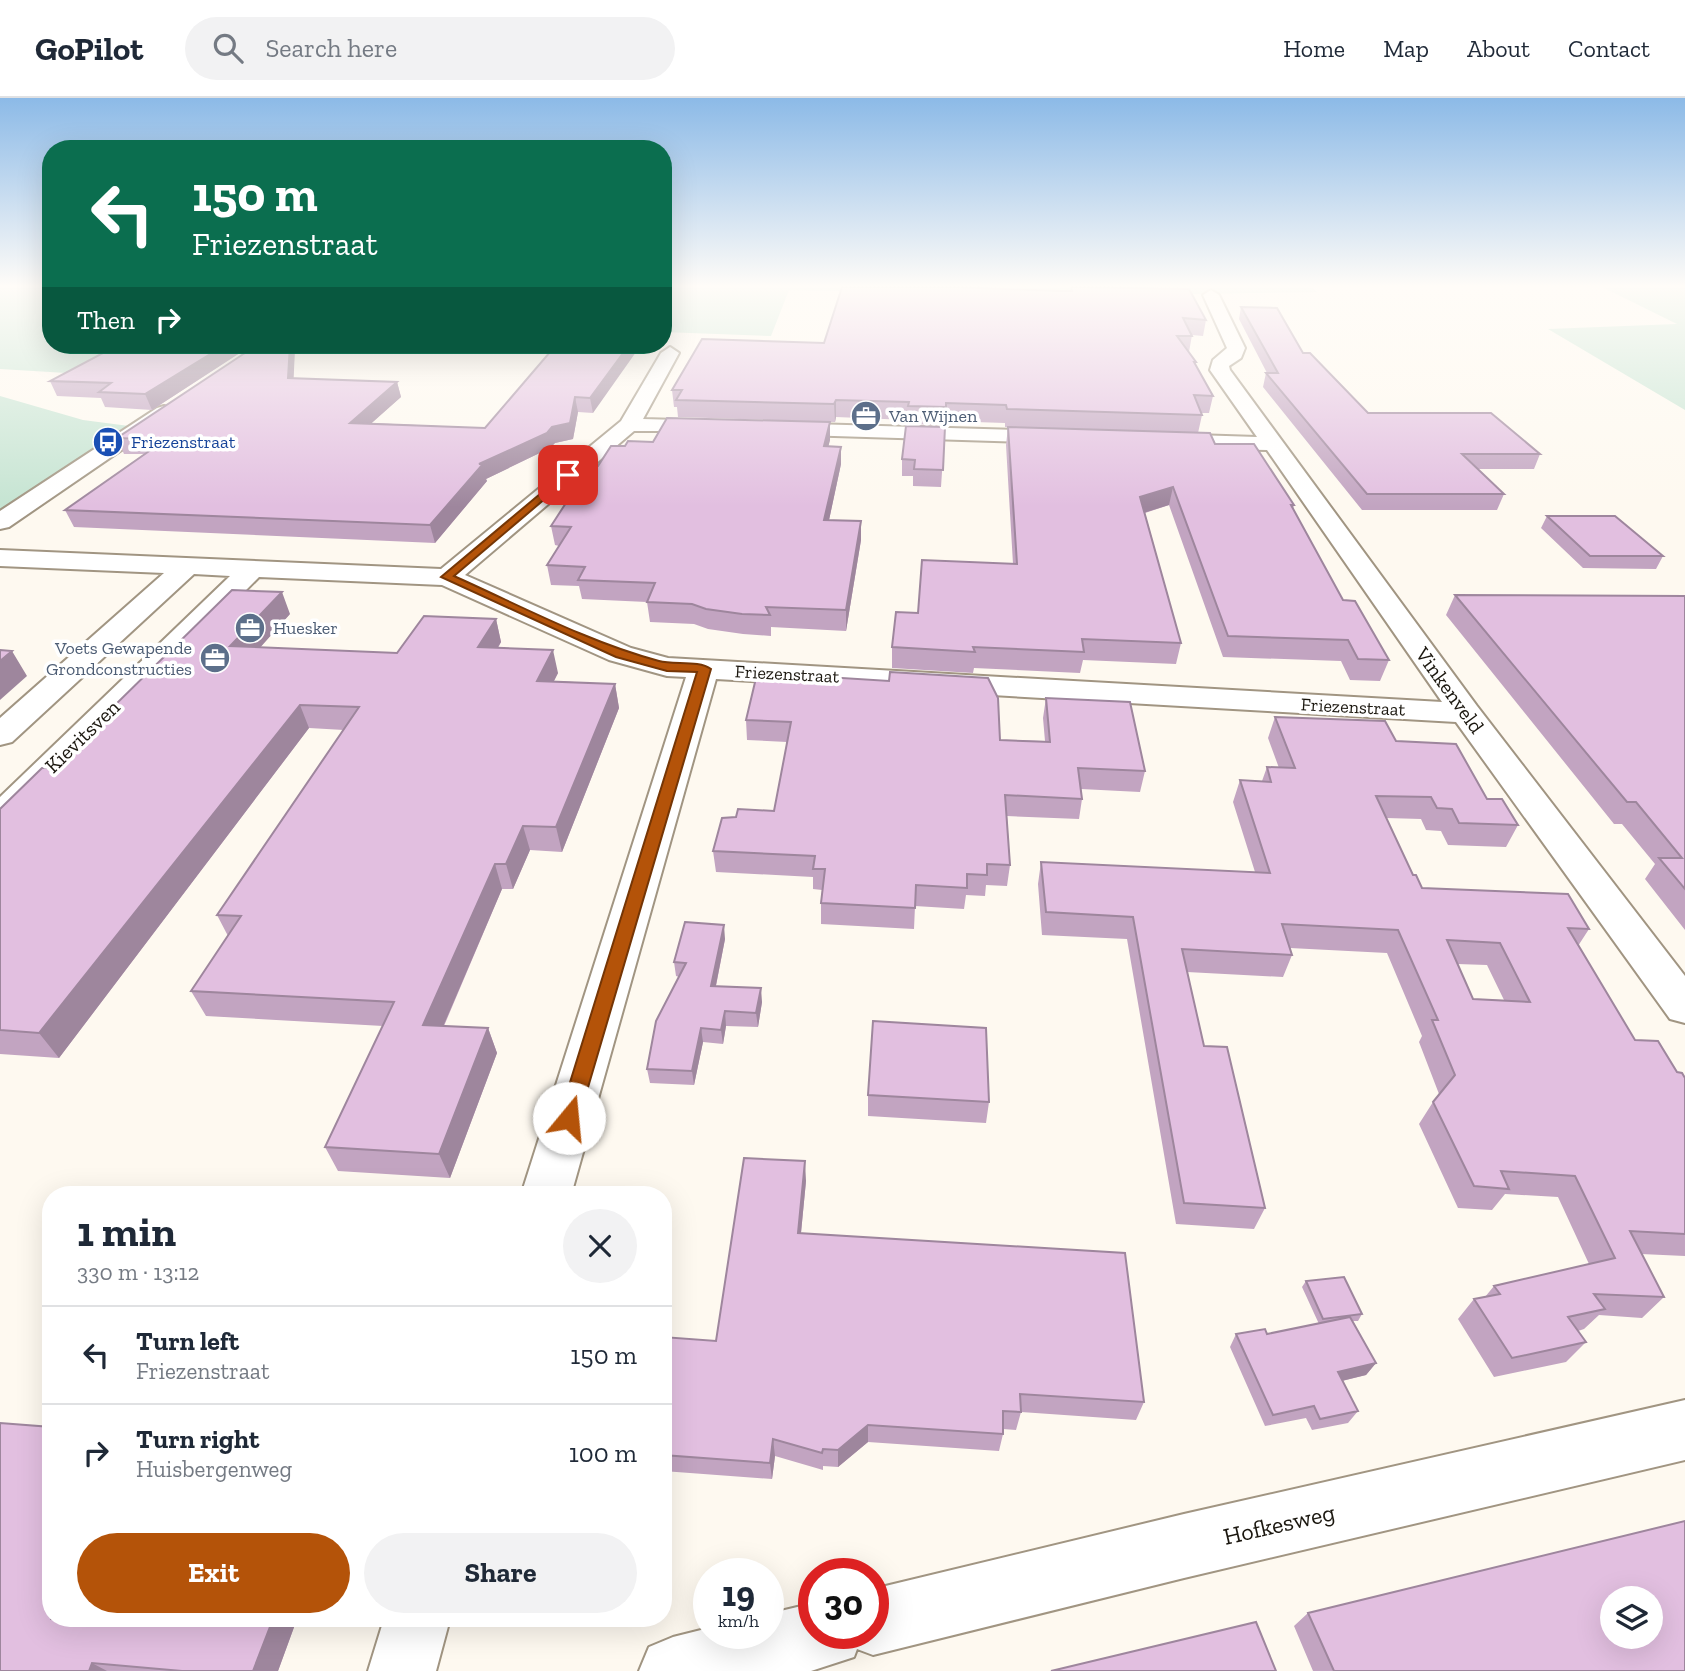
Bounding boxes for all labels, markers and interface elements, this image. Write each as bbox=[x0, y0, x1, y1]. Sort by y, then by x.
search box bbox=[185, 17, 675, 80]
text: GoPilot bbox=[35, 29, 143, 68]
icon: search bbox=[209, 29, 247, 67]
text: Search here bbox=[265, 32, 397, 64]
text: Home bbox=[1283, 34, 1345, 63]
text: Map bbox=[1383, 34, 1429, 63]
text: About bbox=[1467, 34, 1530, 63]
text: Contact bbox=[1568, 34, 1650, 63]
text: 150 m bbox=[192, 165, 318, 224]
icon: left bbox=[77, 168, 168, 259]
text: Friezenstraat bbox=[192, 225, 378, 263]
icon: right bbox=[149, 301, 187, 339]
text: Then bbox=[77, 304, 135, 336]
office icon: Van Wijnen bbox=[849, 399, 883, 433]
place label: Van Wijnen bbox=[888, 405, 978, 427]
bus stop icon: Friezenstraat bbox=[91, 425, 125, 459]
place label: Friezenstraat bbox=[131, 431, 236, 453]
pin bbox=[538, 445, 598, 505]
icon: arrive bbox=[549, 456, 587, 494]
office icon: Huesker bbox=[233, 611, 267, 645]
place label: Huesker bbox=[273, 617, 338, 639]
place label: Voets Gewapende Grondconstructies bbox=[46, 637, 192, 680]
office icon: Voets Gewapende Grondconstructies bbox=[198, 641, 232, 675]
street label: Vinkenveld bbox=[1410, 641, 1490, 738]
street label: Friezenstraat bbox=[734, 660, 840, 688]
street label: Friezenstraat bbox=[1300, 693, 1406, 721]
street label: Kievitsven bbox=[39, 694, 125, 778]
position arrow bbox=[532, 1081, 606, 1155]
text: 1 min bbox=[77, 1206, 176, 1257]
button: close bbox=[563, 1209, 637, 1283]
text: 330 m · 13:12 bbox=[77, 1258, 199, 1286]
text: Turn left bbox=[136, 1325, 239, 1357]
icon: left bbox=[77, 1336, 115, 1374]
text: 150 m bbox=[570, 1339, 637, 1371]
text: Friezenstraat bbox=[136, 1357, 269, 1385]
text: Turn right bbox=[136, 1423, 259, 1455]
icon: right bbox=[77, 1434, 115, 1472]
text: 100 m bbox=[569, 1437, 637, 1469]
text: Huisbergenweg bbox=[136, 1455, 292, 1483]
street label: Hofkesweg bbox=[1220, 1497, 1338, 1551]
button: Exit bbox=[77, 1533, 350, 1613]
button: Share bbox=[364, 1533, 637, 1613]
speed limit sign: 30 bbox=[798, 1558, 889, 1649]
text: 19 bbox=[722, 1573, 755, 1615]
map controls bbox=[1600, 1586, 1663, 1649]
button: layers bbox=[1600, 1586, 1663, 1649]
text: km/h bbox=[718, 1610, 759, 1632]

